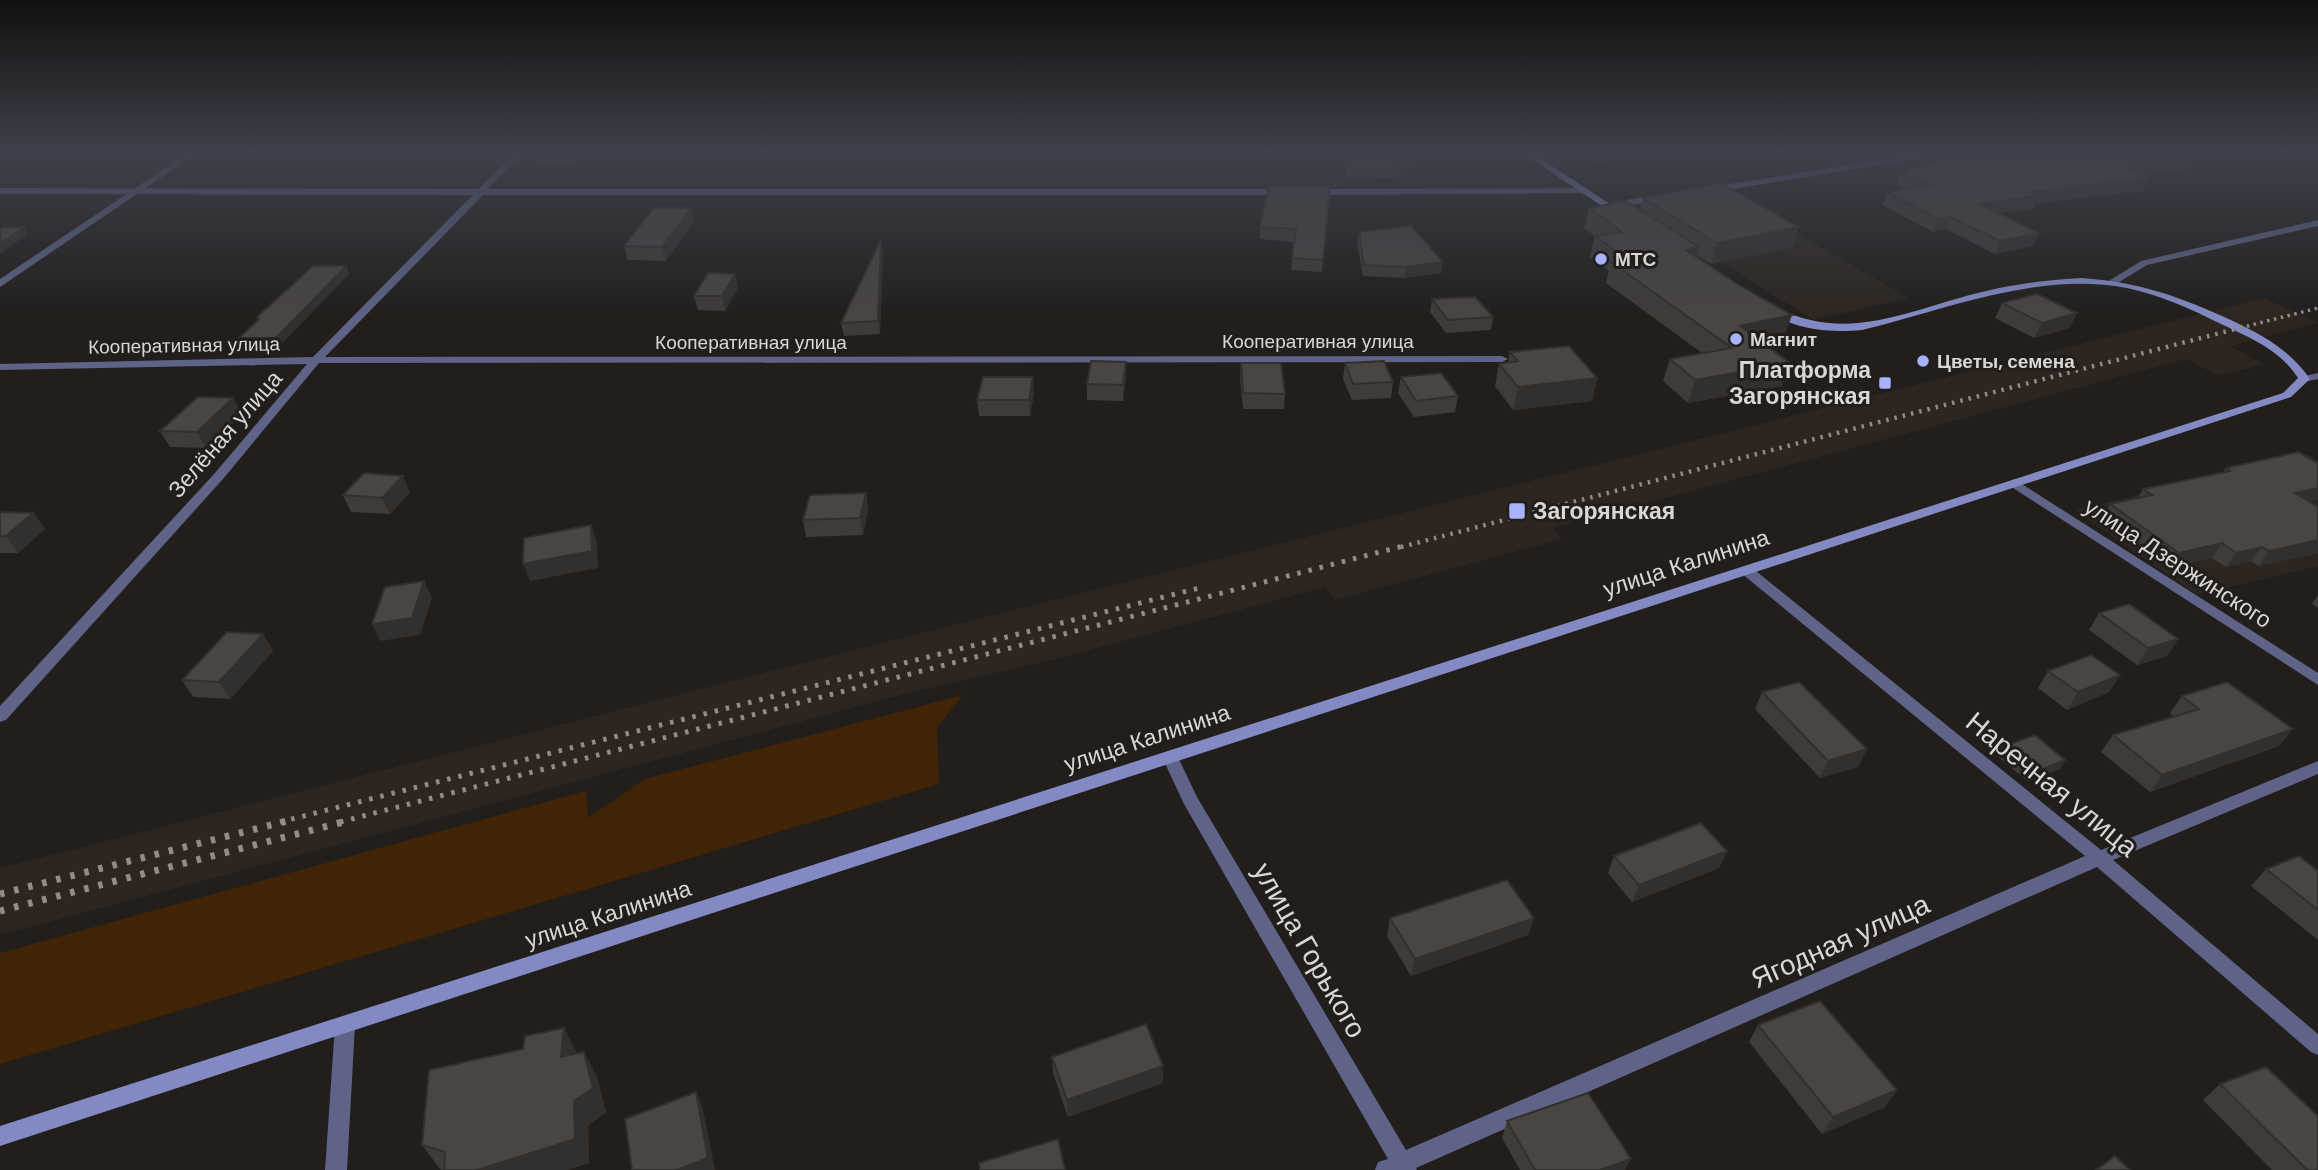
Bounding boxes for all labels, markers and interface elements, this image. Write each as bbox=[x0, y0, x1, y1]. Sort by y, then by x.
place label: МТС bbox=[1615, 247, 1656, 272]
marker: МТС bbox=[1593, 251, 1609, 267]
place label: Магнит bbox=[1750, 327, 1817, 352]
street label: Кооперативная улица bbox=[1222, 329, 1414, 354]
street label: Кооперативная улица bbox=[655, 330, 847, 355]
street label: Кооперативная улица bbox=[88, 331, 281, 360]
marker: Магнит bbox=[1728, 331, 1744, 347]
place label: Цветы, семена bbox=[1937, 349, 2075, 374]
marker: Цветы, семена bbox=[1915, 353, 1931, 369]
place label: Платформа Загорянская bbox=[1729, 355, 1871, 411]
street label: Зелёная улица bbox=[161, 364, 289, 504]
marker: Платформа Загорянская bbox=[1877, 375, 1893, 391]
street label: улица Дзержинского bbox=[2079, 491, 2277, 635]
place label: Загорянская bbox=[1533, 496, 1675, 526]
marker: Загорянская bbox=[1507, 501, 1527, 521]
street label: улица Калинина bbox=[1599, 522, 1773, 604]
street label: улица Калинина bbox=[1060, 697, 1234, 779]
street label: Наречная улица bbox=[1958, 704, 2146, 865]
street label: улица Горького bbox=[1244, 856, 1375, 1045]
street label: улица Калинина bbox=[521, 873, 695, 955]
street label: Ягодная улица bbox=[1745, 885, 1936, 997]

